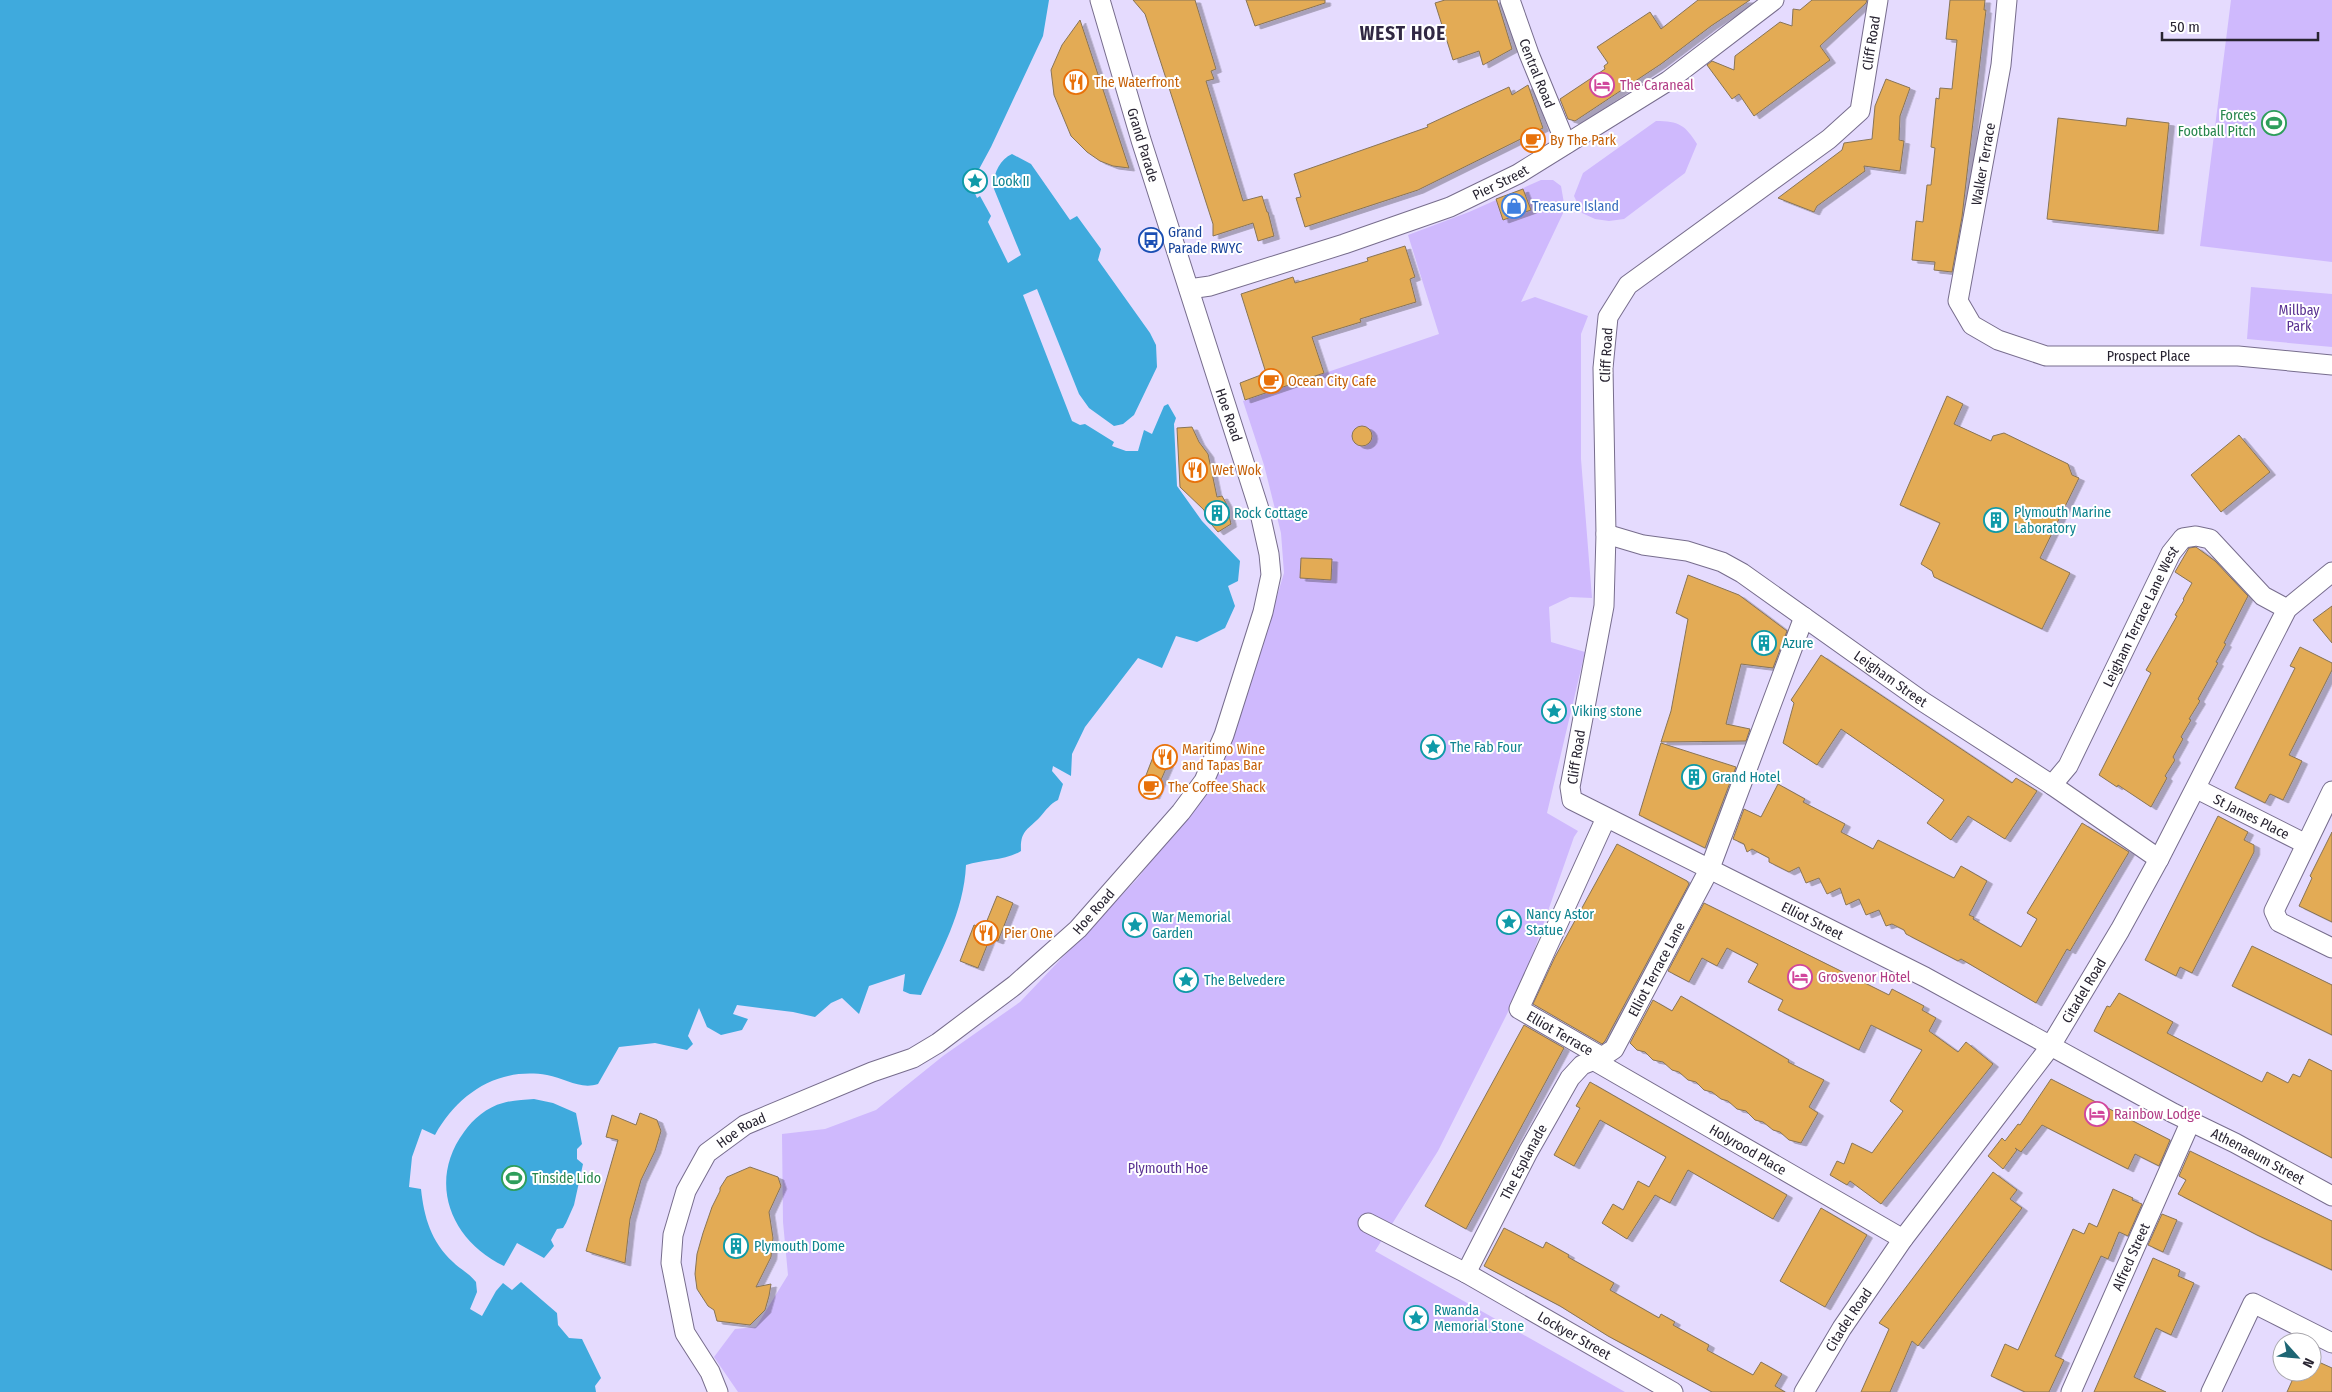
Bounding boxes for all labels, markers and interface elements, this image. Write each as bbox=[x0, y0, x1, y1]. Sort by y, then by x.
scale bar bbox=[2162, 10, 2318, 42]
street label: Cliff Road bbox=[1859, 15, 1884, 72]
text: 50 m bbox=[2170, 18, 2200, 36]
district label: WEST HOE bbox=[1360, 22, 1446, 45]
street label: Central Road bbox=[1515, 36, 1558, 110]
restaurant icon: The Waterfront bbox=[1063, 69, 1089, 95]
hotel icon: The Caraneal bbox=[1589, 72, 1615, 98]
place label: The Waterfront bbox=[1094, 74, 1180, 91]
place label: The Caraneal bbox=[1620, 77, 1694, 94]
street label: Grand Parade bbox=[1123, 106, 1162, 184]
place label: Forces Football Pitch bbox=[2178, 107, 2256, 140]
sports icon: Forces Football Pitch bbox=[2261, 110, 2287, 136]
street label: Walker Terrace bbox=[1968, 121, 1999, 207]
cafe icon: By The Park bbox=[1520, 127, 1546, 153]
place label: By The Park bbox=[1550, 132, 1617, 149]
street label: Pier Street bbox=[1470, 161, 1532, 204]
place icon: Look II bbox=[962, 168, 988, 194]
place label: Look II bbox=[992, 173, 1030, 190]
shop icon: Treasure Island bbox=[1501, 193, 1527, 219]
place label: Treasure Island bbox=[1532, 198, 1619, 215]
place label: Grand Parade RWYC bbox=[1168, 224, 1242, 257]
bus stop icon: Grand Parade RWYC bbox=[1138, 227, 1164, 253]
park label: Millbay Park bbox=[2278, 302, 2320, 335]
street label: Cliff Road bbox=[1597, 327, 1616, 383]
street label: Prospect Place bbox=[2107, 348, 2190, 365]
cafe icon: Ocean City Cafe bbox=[1258, 368, 1284, 394]
place label: Ocean City Cafe bbox=[1288, 373, 1377, 390]
street label: Hoe Road bbox=[1212, 386, 1246, 444]
restaurant icon: Wet Wok bbox=[1182, 457, 1208, 483]
place label: Wet Wok bbox=[1212, 462, 1262, 479]
building icon: Rock Cottage bbox=[1204, 500, 1230, 526]
place label: Plymouth Marine Laboratory bbox=[2014, 504, 2111, 537]
place label: Rock Cottage bbox=[1234, 505, 1308, 522]
building icon: Plymouth Marine Laboratory bbox=[1983, 507, 2009, 533]
street label: Leigham Terrace Lane West bbox=[2099, 542, 2183, 690]
building icon: Azure bbox=[1751, 630, 1777, 656]
place label: Azure bbox=[1782, 635, 1814, 652]
street label: Leigham Street bbox=[1851, 647, 1930, 711]
place icon: Viking stone bbox=[1541, 698, 1567, 724]
place label: Viking stone bbox=[1572, 703, 1642, 720]
street label: Cliff Road bbox=[1564, 729, 1589, 786]
place icon: The Fab Four bbox=[1420, 734, 1446, 760]
place label: The Fab Four bbox=[1450, 739, 1522, 756]
place label: Maritimo Wine and Tapas Bar bbox=[1182, 741, 1265, 774]
restaurant icon: Maritimo Wine and Tapas Bar bbox=[1152, 744, 1178, 770]
building icon: Grand Hotel bbox=[1681, 764, 1707, 790]
place label: Grand Hotel bbox=[1712, 769, 1781, 786]
cafe icon: The Coffee Shack bbox=[1138, 774, 1164, 800]
place label: The Coffee Shack bbox=[1168, 779, 1266, 796]
street label: St James Place bbox=[2210, 791, 2292, 843]
street label: Hoe Road bbox=[1069, 885, 1118, 938]
street label: Elliot Street bbox=[1778, 898, 1846, 944]
place label: Nancy Astor Statue bbox=[1526, 906, 1594, 939]
place label: War Memorial Garden bbox=[1152, 909, 1231, 942]
place icon: Nancy Astor Statue bbox=[1496, 909, 1522, 935]
place icon: War Memorial Garden bbox=[1122, 912, 1148, 938]
street label: Elliot Terrace Lane bbox=[1625, 919, 1689, 1020]
restaurant icon: Pier One bbox=[973, 920, 999, 946]
place label: Pier One bbox=[1004, 925, 1053, 942]
street label: Citadel Road bbox=[2058, 955, 2110, 1026]
hotel icon: Grosvenor Hotel bbox=[1787, 964, 1813, 990]
place icon: The Belvedere bbox=[1173, 967, 1199, 993]
place label: Grosvenor Hotel bbox=[1818, 969, 1911, 986]
place label: The Belvedere bbox=[1204, 972, 1285, 989]
street label: Elliot Terrace bbox=[1523, 1008, 1596, 1059]
hotel icon: Rainbow Lodge bbox=[2084, 1101, 2110, 1127]
place label: Rainbow Lodge bbox=[2114, 1106, 2201, 1123]
street label: Hoe Road bbox=[713, 1109, 769, 1152]
street label: The Esplanade bbox=[1497, 1121, 1551, 1203]
street label: Holyrood Place bbox=[1706, 1121, 1789, 1179]
street label: Athenaeum Street bbox=[2208, 1125, 2308, 1189]
park label: Plymouth Hoe bbox=[1128, 1160, 1208, 1177]
sports icon: Tinside Lido bbox=[501, 1165, 527, 1191]
place label: Tinside Lido bbox=[532, 1170, 601, 1187]
street label: Alfred Street bbox=[2109, 1220, 2154, 1293]
building icon: Plymouth Dome bbox=[723, 1233, 749, 1259]
place label: Plymouth Dome bbox=[754, 1238, 845, 1255]
street label: Citadel Road bbox=[1822, 1285, 1876, 1355]
place label: Rwanda Memorial Stone bbox=[1434, 1302, 1524, 1335]
place icon: Rwanda Memorial Stone bbox=[1403, 1305, 1429, 1331]
street label: Lockyer Street bbox=[1535, 1308, 1614, 1364]
north arrow bbox=[2272, 1332, 2322, 1382]
text: N bbox=[2299, 1355, 2318, 1370]

